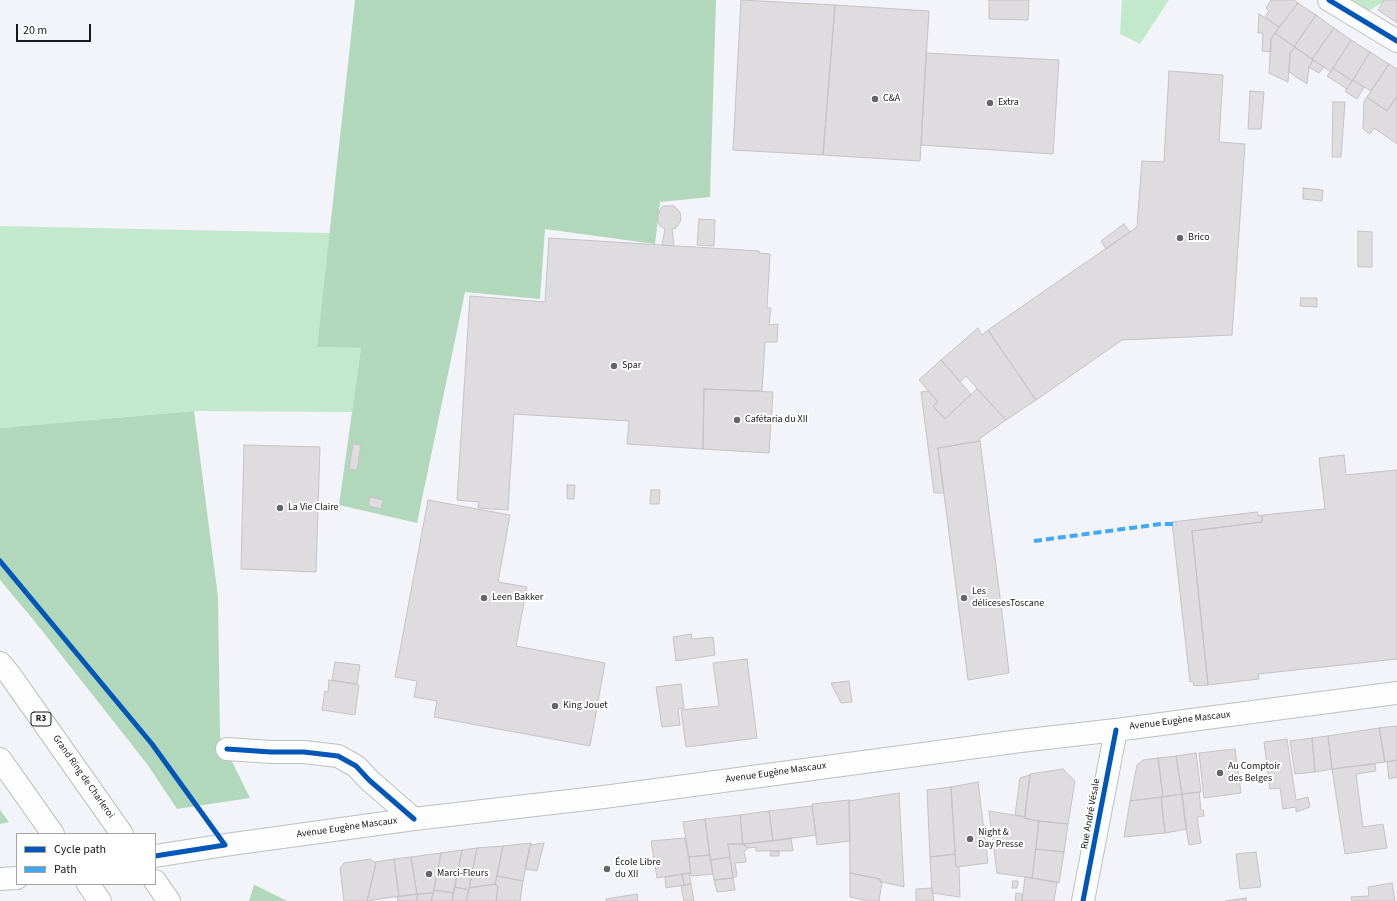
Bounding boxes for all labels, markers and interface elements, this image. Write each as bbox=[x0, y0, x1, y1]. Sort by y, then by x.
scale bar bbox=[18, 16, 93, 42]
text: 20 m bbox=[23, 22, 47, 39]
place label: C&A bbox=[883, 93, 900, 105]
marker: C&A bbox=[870, 94, 880, 104]
place label: Extra bbox=[998, 97, 1019, 109]
marker: Extra bbox=[985, 98, 995, 108]
place label: Brico bbox=[1188, 232, 1210, 244]
marker: Brico bbox=[1175, 233, 1185, 243]
place label: Spar bbox=[622, 360, 641, 372]
marker: Spar bbox=[609, 361, 619, 371]
place label: Cafétaria du XII bbox=[745, 414, 808, 426]
marker: Cafétaria du XII bbox=[732, 415, 742, 425]
place label: La Vie Claire bbox=[288, 502, 339, 514]
marker: La Vie Claire bbox=[275, 503, 285, 513]
place label: Les délicesesToscane bbox=[972, 586, 1044, 610]
place label: Leen Bakker bbox=[492, 592, 543, 604]
marker: Leen Bakker bbox=[479, 593, 489, 603]
marker: Les délicesesToscane bbox=[959, 593, 969, 603]
place label: King Jouet bbox=[563, 700, 608, 712]
marker: King Jouet bbox=[550, 701, 560, 711]
street label: Avenue Eugène Mascaux bbox=[1129, 709, 1231, 733]
road number: R3 bbox=[31, 712, 51, 726]
street label: Grand Ring de Charleroi bbox=[50, 733, 116, 821]
street label: Avenue Eugène Mascaux bbox=[725, 760, 827, 786]
place label: Au Comptoir des Belges bbox=[1228, 761, 1280, 784]
marker: Au Comptoir des Belges bbox=[1215, 768, 1225, 778]
street label: Rue André Vésale bbox=[1079, 778, 1103, 850]
street label: Avenue Eugène Mascaux bbox=[296, 815, 398, 841]
place label: Night & Day Presse bbox=[978, 827, 1023, 850]
legend bbox=[16, 833, 156, 885]
marker: Night & Day Presse bbox=[965, 834, 975, 844]
text: Cycle path bbox=[54, 841, 106, 858]
place label: École Libre du XII bbox=[615, 857, 661, 880]
text: Path bbox=[54, 861, 77, 878]
marker: École Libre du XII bbox=[602, 864, 612, 874]
place label: Marci-Fleurs bbox=[437, 868, 488, 880]
marker: Marci-Fleurs bbox=[424, 869, 434, 879]

